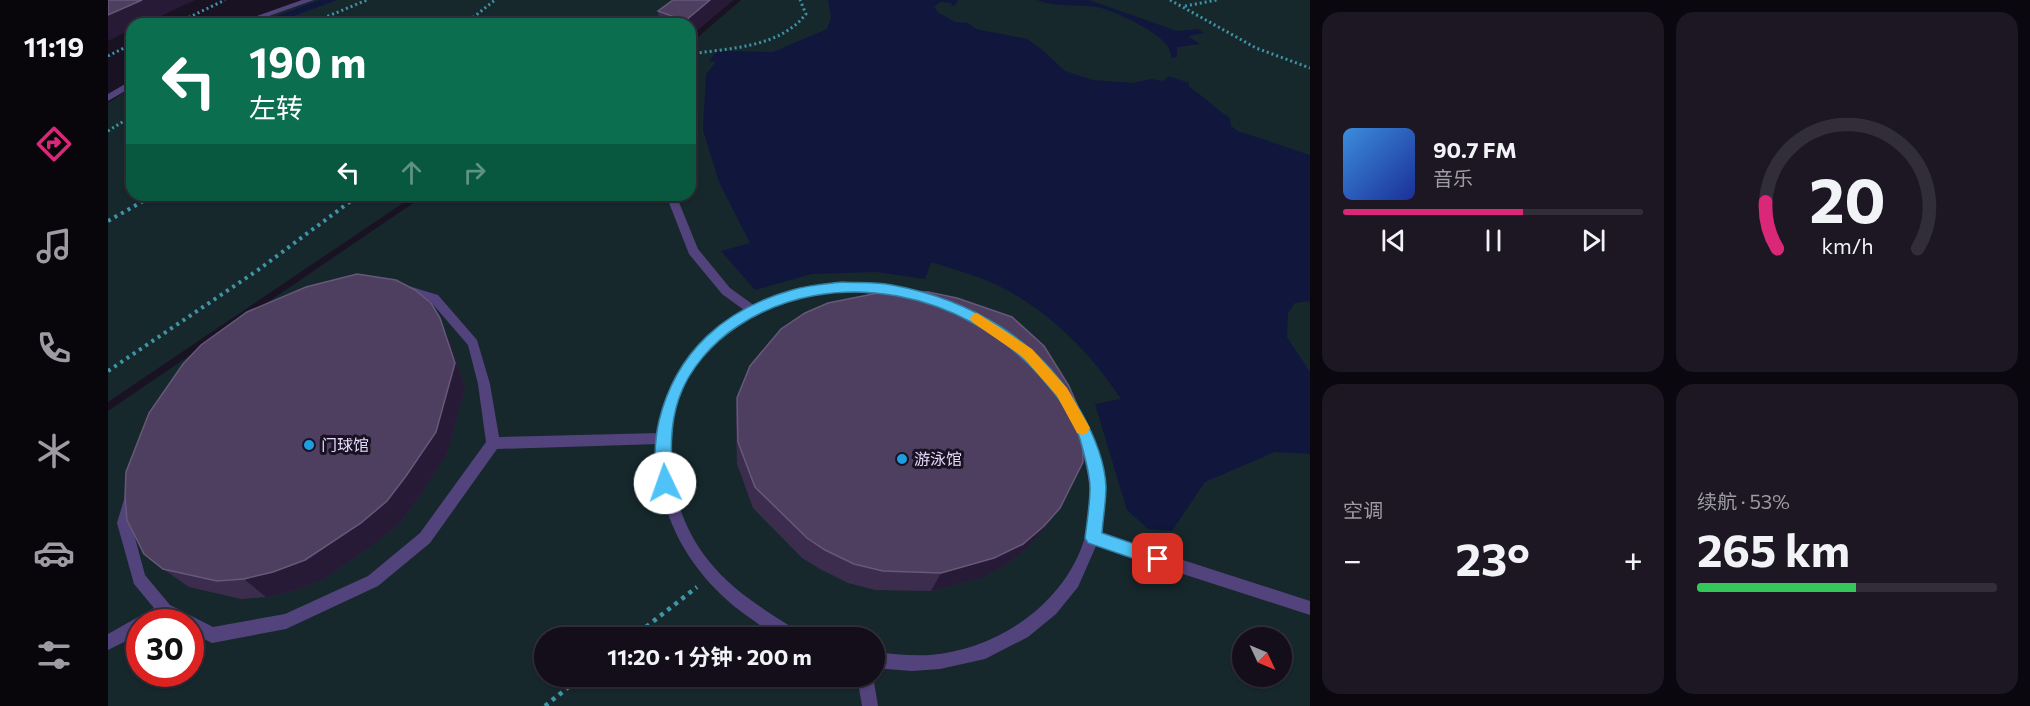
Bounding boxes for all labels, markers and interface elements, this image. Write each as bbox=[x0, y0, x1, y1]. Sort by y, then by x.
text: 11:19 bbox=[24, 30, 84, 63]
text: 190 m bbox=[249, 35, 367, 87]
icon: left bbox=[150, 42, 228, 120]
text: 左转 bbox=[249, 91, 303, 124]
icon: directions bbox=[33, 123, 75, 165]
text: 90.7 FM bbox=[1433, 136, 1517, 163]
icon: left bbox=[332, 156, 365, 189]
icon: ahead bbox=[395, 156, 428, 189]
icon: right bbox=[458, 156, 491, 189]
text: 20 bbox=[1809, 160, 1885, 236]
text: 音乐 bbox=[1433, 166, 1473, 190]
icon: previous bbox=[1377, 224, 1410, 257]
icon: pause bbox=[1477, 224, 1510, 257]
icon: next bbox=[1577, 224, 1610, 257]
icon: music bbox=[33, 225, 75, 267]
text: km/h bbox=[1821, 233, 1873, 259]
icon: phone bbox=[33, 327, 75, 369]
icon: climate bbox=[33, 430, 75, 472]
place label: 门球馆 bbox=[321, 435, 369, 454]
marker: 门球馆 bbox=[302, 438, 316, 452]
place label: 游泳馆 bbox=[914, 449, 962, 468]
position arrow bbox=[633, 451, 697, 515]
marker: 游泳馆 bbox=[895, 452, 909, 466]
text: 续航 · 53% bbox=[1697, 489, 1790, 513]
text: 空调 bbox=[1343, 498, 1383, 522]
text: 265 km bbox=[1697, 521, 1850, 576]
text: 23° bbox=[1456, 530, 1530, 585]
icon: car bbox=[33, 532, 75, 574]
pin bbox=[1132, 533, 1183, 584]
text: − bbox=[1343, 538, 1362, 579]
text: + bbox=[1624, 538, 1643, 579]
icon: arrive bbox=[1141, 542, 1174, 575]
speed limit sign: 30 bbox=[126, 609, 204, 687]
north arrow bbox=[1232, 627, 1292, 687]
map controls bbox=[1232, 627, 1292, 687]
icon: filters bbox=[33, 634, 75, 676]
text: 11:20 · 1 分钟 · 200 m bbox=[607, 643, 812, 670]

